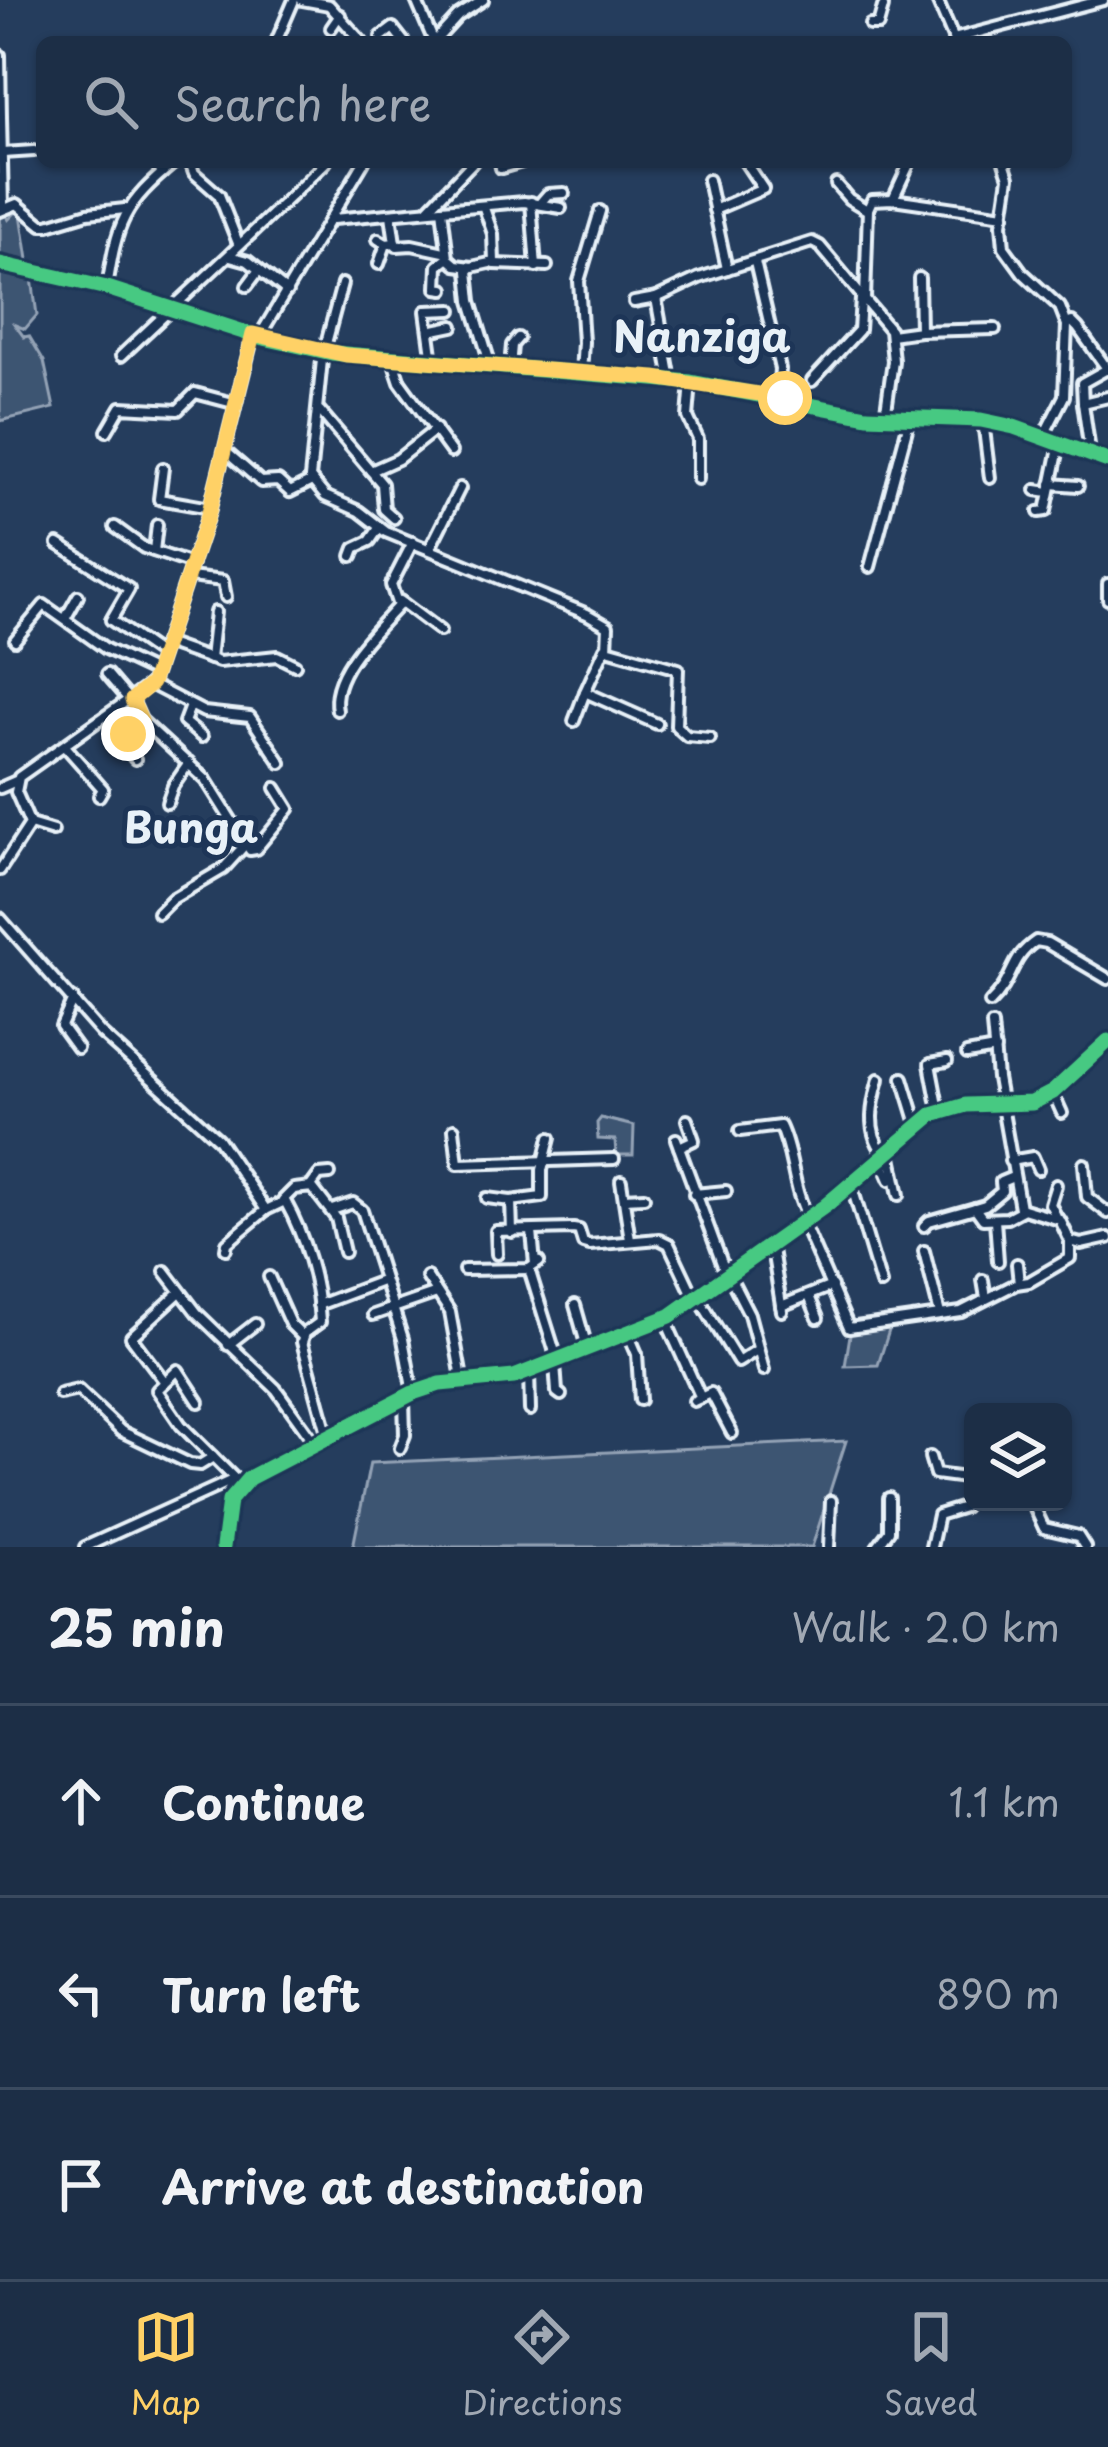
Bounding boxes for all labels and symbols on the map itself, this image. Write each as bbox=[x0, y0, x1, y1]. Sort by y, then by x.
district label: Nanziga bbox=[613, 303, 791, 366]
route start bbox=[758, 371, 812, 425]
route end bbox=[101, 707, 155, 761]
district label: Bunga bbox=[124, 794, 259, 857]

